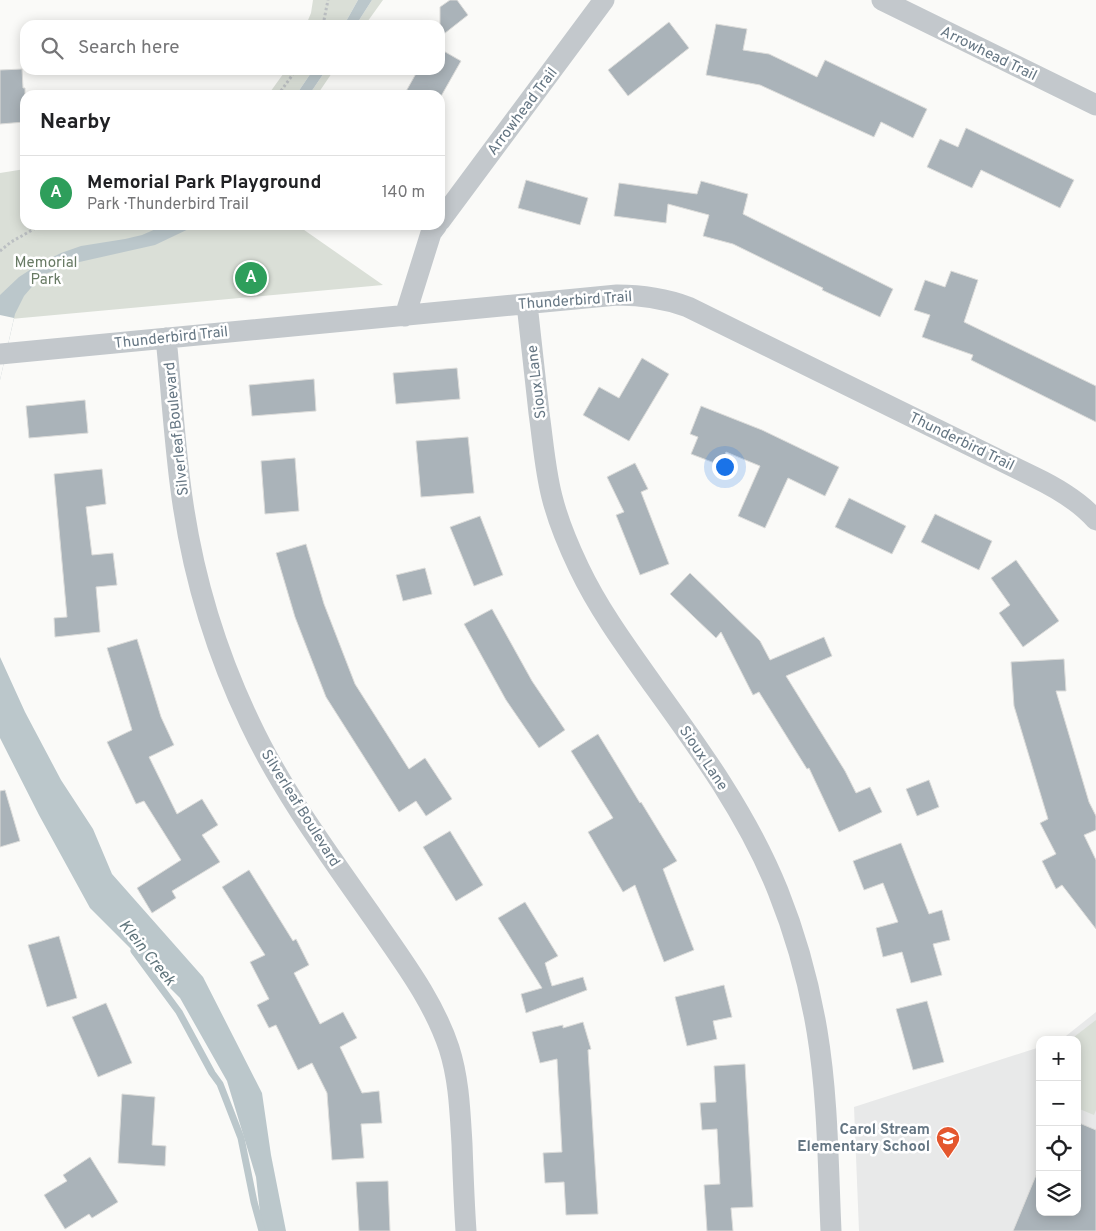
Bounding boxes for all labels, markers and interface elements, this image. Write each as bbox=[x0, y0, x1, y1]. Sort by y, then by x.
search box bbox=[20, 20, 445, 75]
street label: Arrowhead Trail bbox=[937, 23, 1040, 86]
icon: search bbox=[38, 34, 66, 62]
text: Search here bbox=[78, 36, 180, 60]
street label: Arrowhead Trail bbox=[484, 64, 562, 160]
text: Nearby bbox=[40, 109, 111, 136]
text: Memorial Park Playground bbox=[87, 171, 321, 195]
text: A bbox=[50, 183, 62, 203]
text: 140 m bbox=[382, 183, 425, 203]
text: Park · Thunderbird Trail bbox=[87, 195, 249, 215]
park label: Memorial Park bbox=[15, 254, 77, 290]
pin: A bbox=[235, 259, 267, 297]
street label: Thunderbird Trail bbox=[517, 288, 633, 315]
street label: Thunderbird Trail bbox=[113, 323, 229, 354]
street label: Sioux Lane bbox=[524, 344, 551, 420]
street label: Silverleaf Boulevard bbox=[161, 361, 194, 497]
street label: Thunderbird Trail bbox=[906, 409, 1017, 476]
your location bbox=[712, 454, 738, 480]
street label: Sioux Lane bbox=[674, 723, 731, 795]
street label: Silverleaf Boulevard bbox=[256, 747, 343, 871]
water label: Klein Creek bbox=[114, 916, 180, 991]
map controls bbox=[1036, 1036, 1081, 1216]
button: + bbox=[1036, 1036, 1081, 1081]
button: − bbox=[1036, 1081, 1081, 1126]
place label: Carol Stream Elementary School bbox=[797, 1121, 930, 1157]
school or university icon: Carol Stream Elementary School bbox=[935, 1125, 961, 1159]
button: locate bbox=[1036, 1126, 1081, 1171]
button: layers bbox=[1036, 1171, 1081, 1216]

